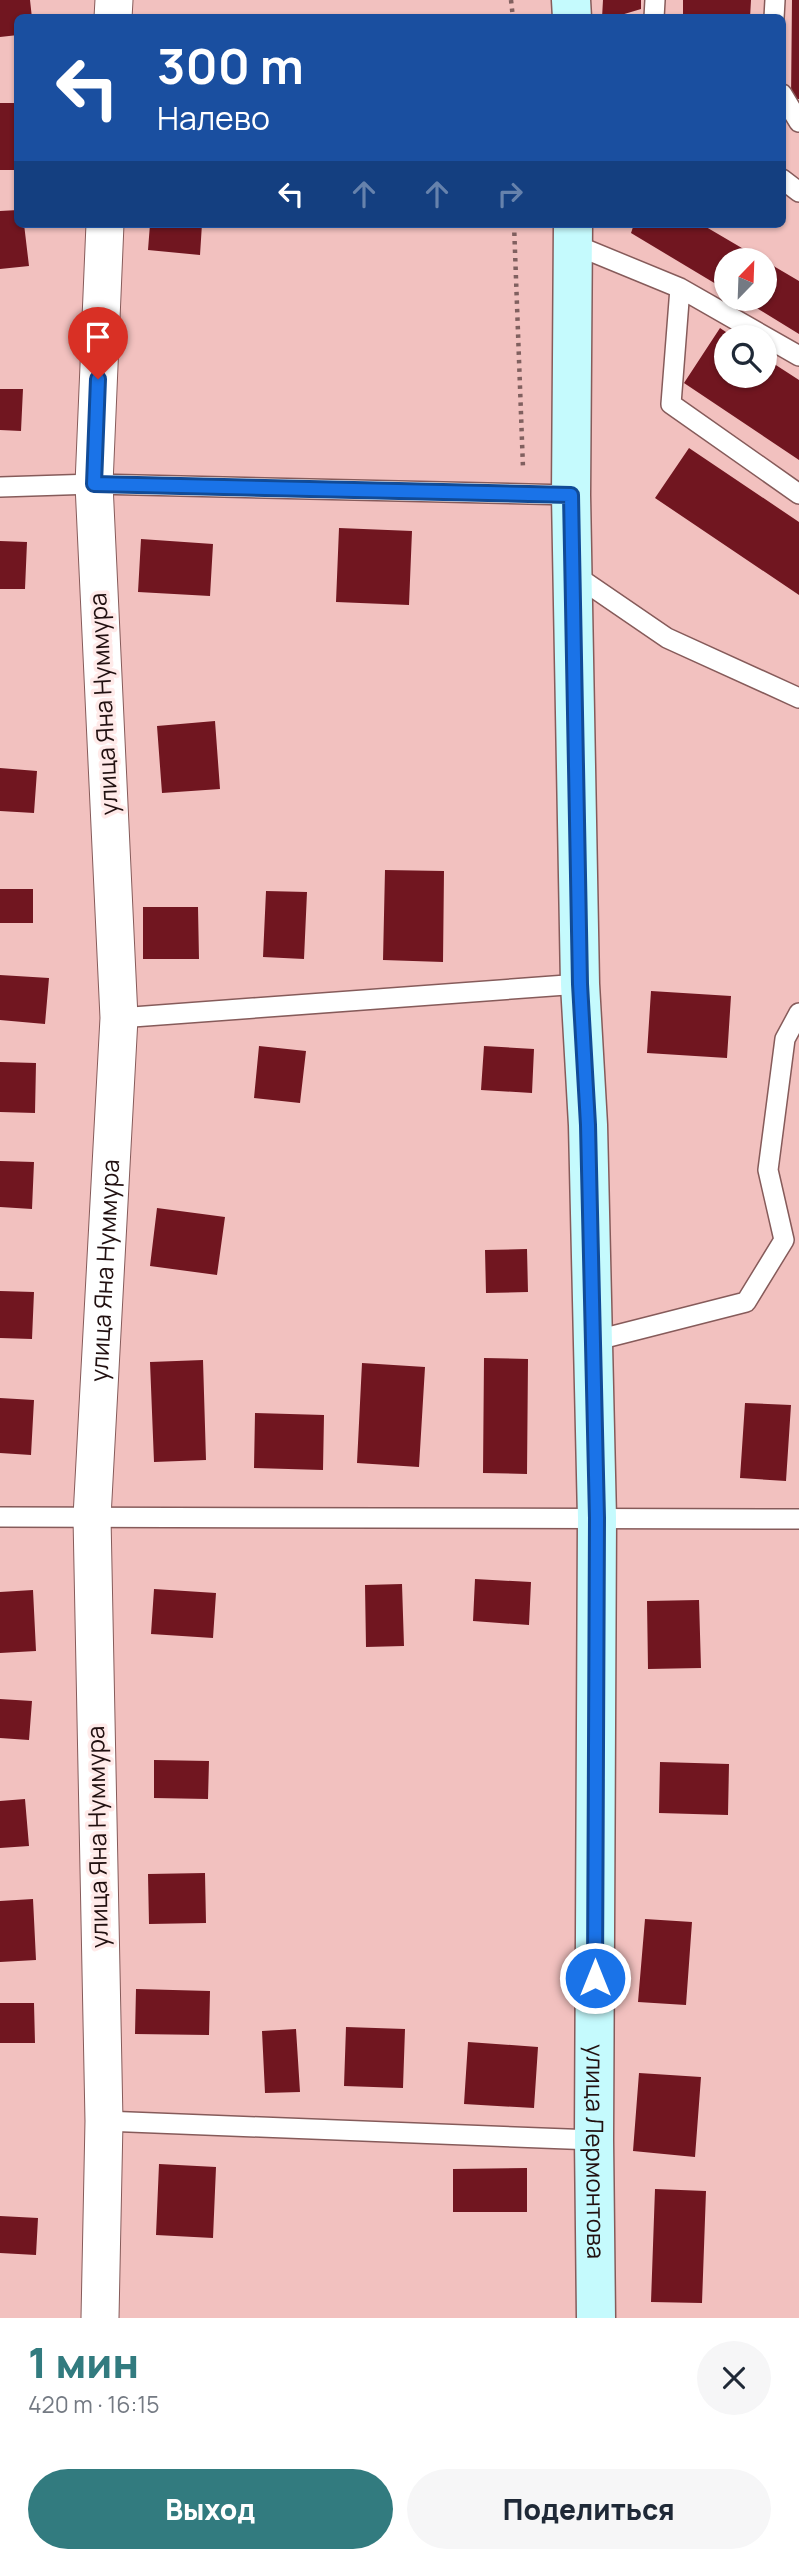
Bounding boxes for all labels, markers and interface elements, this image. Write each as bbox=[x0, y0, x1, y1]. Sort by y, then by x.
text: 300 m bbox=[157, 32, 304, 99]
icon: left bbox=[42, 42, 133, 133]
text: Налево bbox=[157, 96, 270, 140]
icon: left bbox=[272, 175, 310, 213]
icon: ahead bbox=[345, 175, 383, 213]
icon: ahead bbox=[418, 175, 456, 213]
icon: right bbox=[491, 175, 529, 213]
north arrow bbox=[714, 248, 777, 312]
map controls bbox=[714, 248, 777, 388]
pin bbox=[68, 307, 128, 379]
icon: arrive bbox=[79, 318, 117, 356]
button: search bbox=[714, 325, 777, 388]
street label: улица Яна Нуммура bbox=[80, 592, 125, 816]
street label: улица Яна Нуммура bbox=[81, 1158, 126, 1383]
street label: улица Яна Нуммура bbox=[78, 1725, 115, 1949]
position arrow bbox=[558, 1941, 632, 2015]
street label: улица Лермонтова bbox=[579, 2044, 613, 2259]
text: 1 мин bbox=[28, 2333, 139, 2391]
button: close bbox=[697, 2341, 771, 2415]
text: 420 m · 16:15 bbox=[28, 2388, 160, 2420]
button: Выход bbox=[28, 2469, 393, 2549]
button: Поделиться bbox=[407, 2469, 771, 2549]

